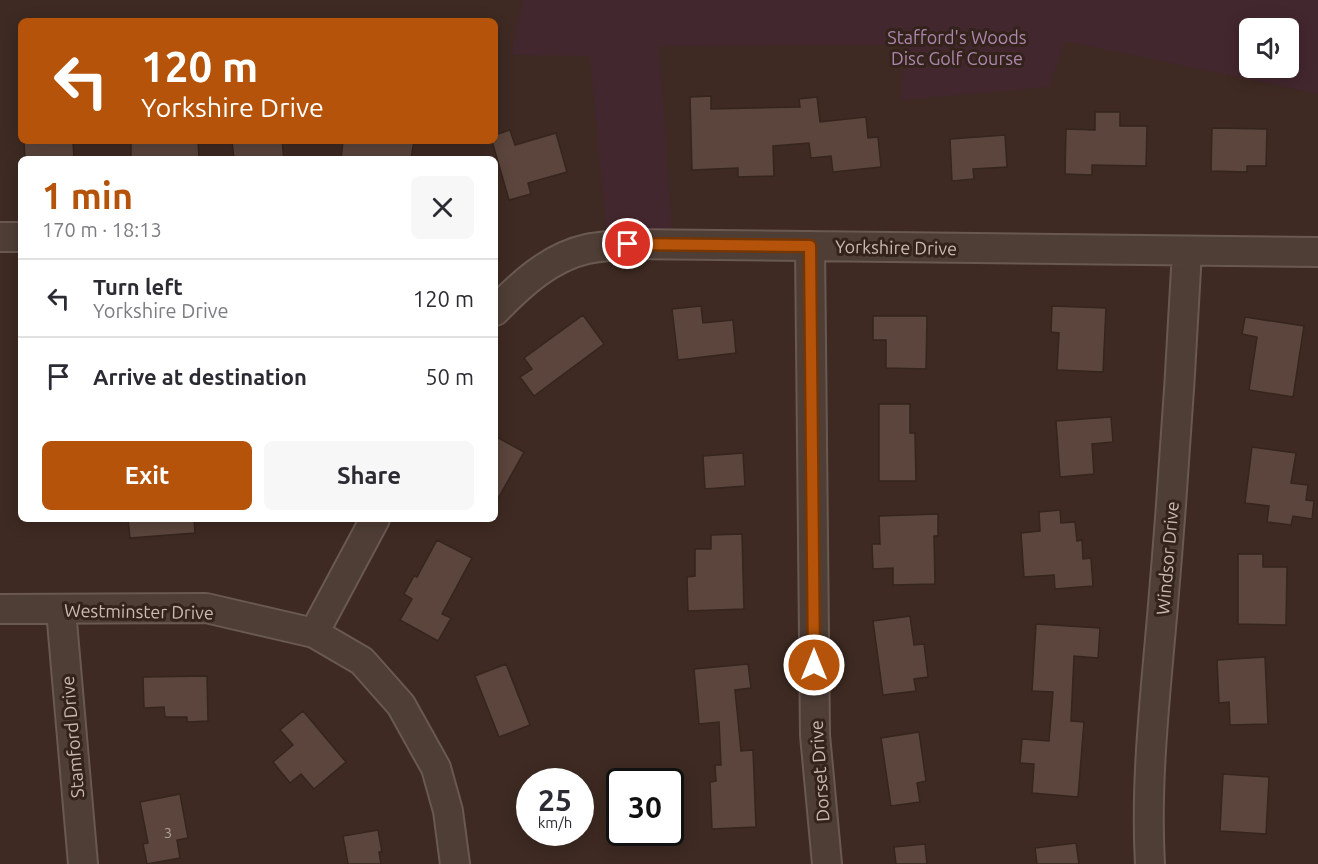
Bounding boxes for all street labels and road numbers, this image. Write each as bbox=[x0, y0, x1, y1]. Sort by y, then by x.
street label: Yorkshire Drive bbox=[835, 236, 957, 258]
street label: Windsor Drive bbox=[1152, 500, 1182, 616]
street label: Westminster Drive bbox=[64, 600, 214, 622]
street label: Stamford Drive bbox=[57, 675, 87, 799]
street label: Dorset Drive bbox=[805, 720, 833, 822]

